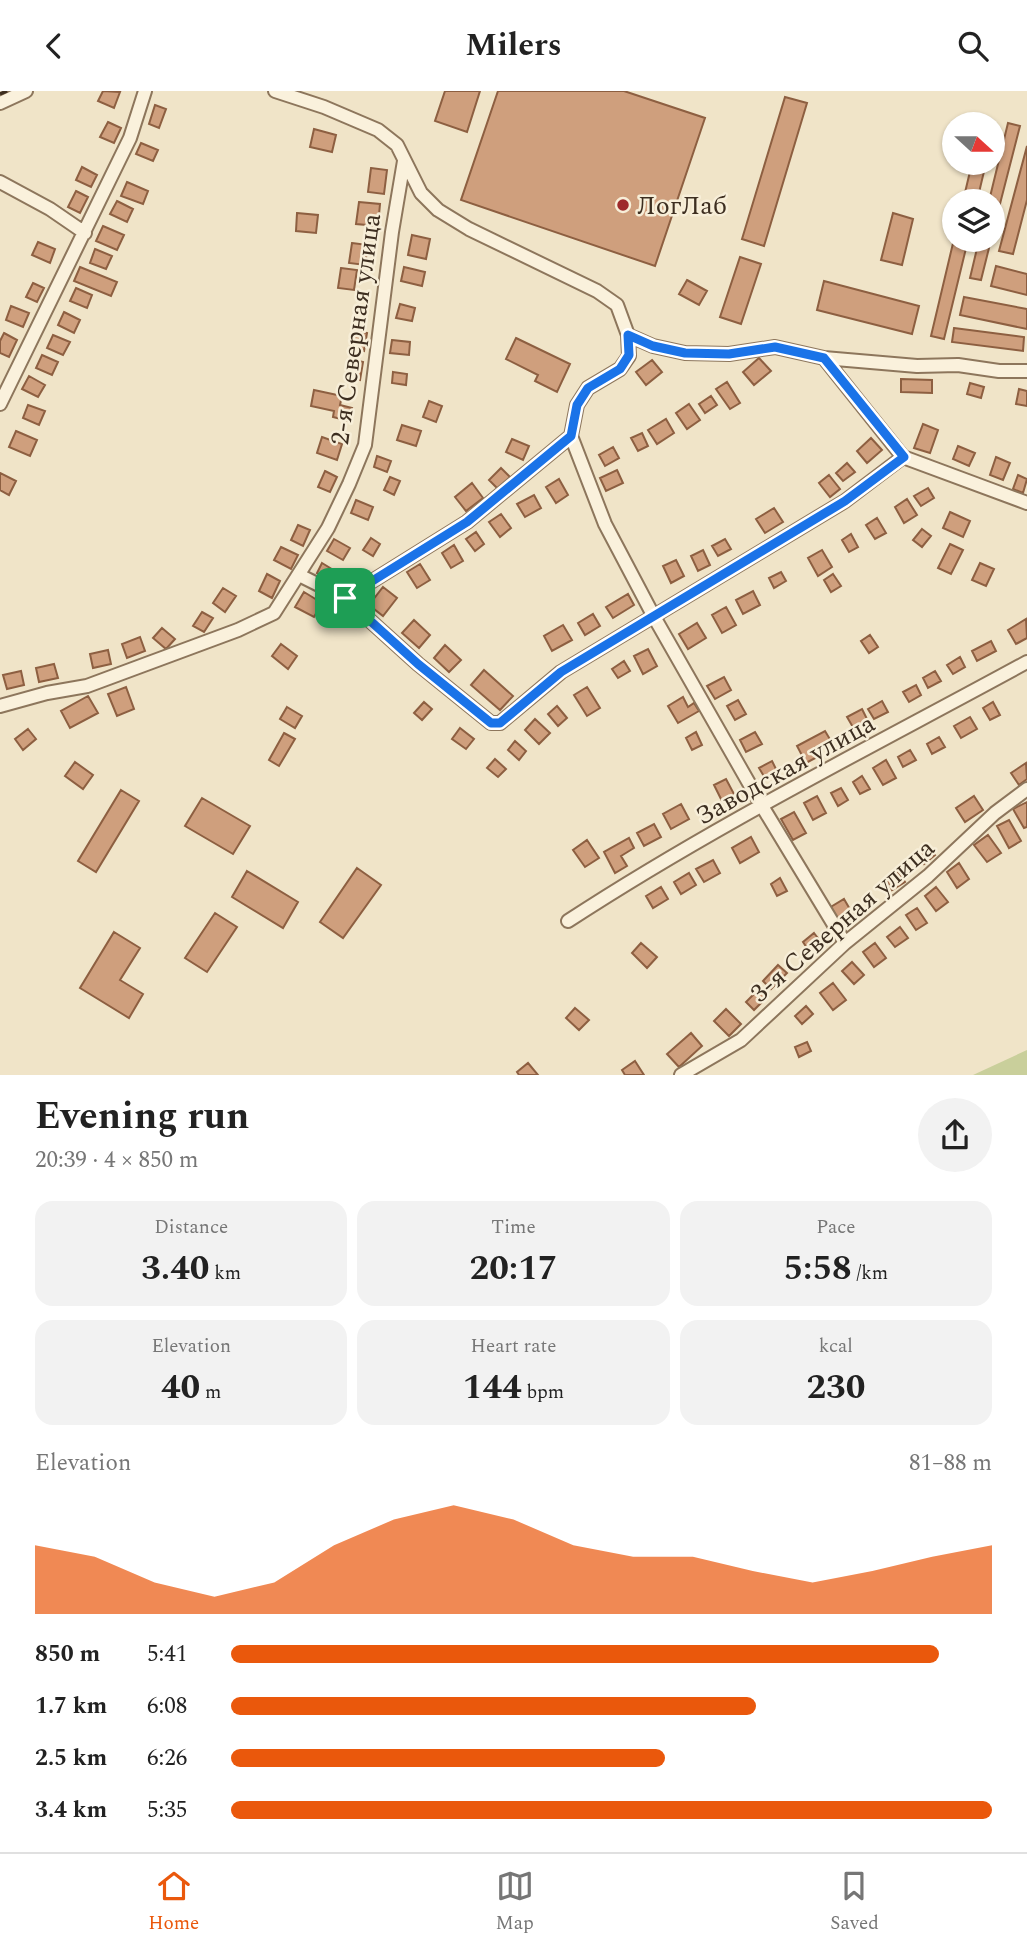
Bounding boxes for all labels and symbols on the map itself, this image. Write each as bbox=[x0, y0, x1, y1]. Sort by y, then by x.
north arrow bbox=[942, 112, 1004, 175]
place label: ЛогЛаб bbox=[637, 186, 727, 226]
marker: ЛогЛаб bbox=[615, 197, 631, 213]
street label: 2-я Северная улица bbox=[320, 210, 392, 448]
pin bbox=[315, 568, 375, 628]
street label: Заводская улица bbox=[688, 704, 883, 836]
street label: 3-я Северная улица bbox=[741, 829, 944, 1012]

